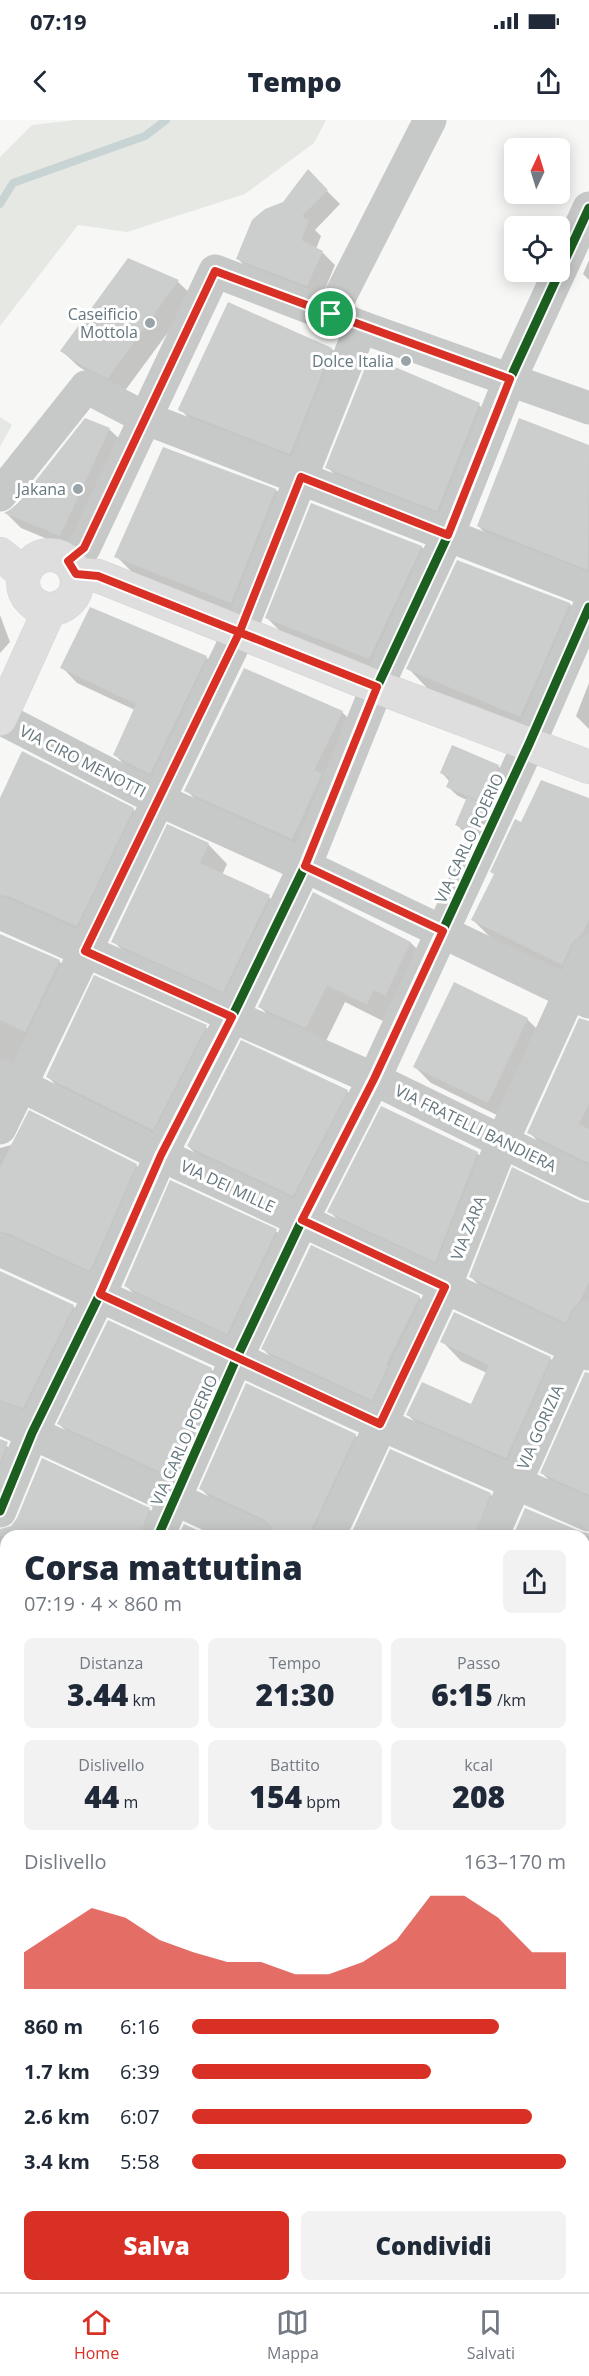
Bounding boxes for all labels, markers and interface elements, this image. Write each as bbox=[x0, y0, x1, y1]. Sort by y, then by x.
text: 07:19 bbox=[30, 6, 87, 36]
text: Tempo bbox=[247, 63, 342, 100]
icon: back bbox=[24, 65, 57, 98]
icon: share bbox=[532, 65, 565, 98]
north arrow bbox=[504, 138, 570, 204]
map controls bbox=[504, 138, 570, 282]
button: locate bbox=[504, 216, 570, 282]
pin bbox=[305, 288, 356, 339]
icon: arrive bbox=[314, 297, 347, 330]
place label: Caseificio Mottola bbox=[68, 303, 138, 343]
marker: Caseificio Mottola bbox=[143, 316, 157, 330]
place label: Dolce Italia bbox=[312, 350, 394, 372]
marker: Dolce Italia bbox=[399, 354, 413, 368]
place label: Jakana bbox=[15, 478, 66, 500]
marker: Jakana bbox=[71, 482, 85, 496]
street label: VIA CIRO MENOTTI bbox=[16, 720, 150, 802]
street label: VIA CARLO POERIO bbox=[429, 769, 509, 907]
street label: VIA FRATELLI BANDIERA bbox=[392, 1079, 561, 1177]
street label: VIA DEI MILLE bbox=[177, 1155, 279, 1217]
street label: VIA ZARA bbox=[445, 1192, 491, 1263]
street label: VIA CARLO POERIO bbox=[145, 1371, 223, 1509]
street label: VIA GORIZIA bbox=[512, 1380, 569, 1473]
text: Corsa mattutina bbox=[24, 1545, 303, 1590]
button: share bbox=[503, 1550, 566, 1613]
text: 07:19 · 4 × 860 m bbox=[24, 1590, 182, 1617]
text: Distanza bbox=[79, 1652, 143, 1674]
text: Tempo bbox=[269, 1652, 321, 1674]
text: Passo bbox=[457, 1652, 500, 1674]
text: 3.44 bbox=[67, 1674, 128, 1715]
text: 21:30 bbox=[256, 1674, 334, 1715]
text: 6:15 bbox=[431, 1674, 493, 1715]
text: km bbox=[128, 1689, 156, 1711]
text: /km bbox=[493, 1689, 526, 1711]
text: Dislivello bbox=[78, 1754, 144, 1776]
text: Battito bbox=[270, 1754, 320, 1776]
text: kcal bbox=[464, 1754, 493, 1776]
text: 44 bbox=[84, 1776, 119, 1817]
text: 154 bbox=[249, 1776, 302, 1817]
text: 208 bbox=[452, 1776, 505, 1817]
text: m bbox=[119, 1791, 138, 1813]
text: bpm bbox=[302, 1791, 341, 1813]
text: Dislivello bbox=[24, 1848, 107, 1875]
text: 163–170 m bbox=[464, 1848, 566, 1875]
text: 860 m bbox=[24, 2013, 83, 2040]
text: 6:16 bbox=[120, 2013, 160, 2040]
text: 1.7 km bbox=[24, 2058, 90, 2085]
text: 6:39 bbox=[120, 2058, 160, 2085]
text: 2.6 km bbox=[24, 2103, 90, 2130]
text: 6:07 bbox=[120, 2103, 160, 2130]
text: 3.4 km bbox=[24, 2148, 90, 2175]
text: 5:58 bbox=[120, 2148, 160, 2175]
button: Salva bbox=[24, 2211, 289, 2280]
button: Condividi bbox=[301, 2211, 566, 2280]
tab: Home bbox=[74, 2306, 119, 2364]
tab: Mappa bbox=[267, 2306, 319, 2364]
tab: Salvati bbox=[467, 2306, 515, 2364]

